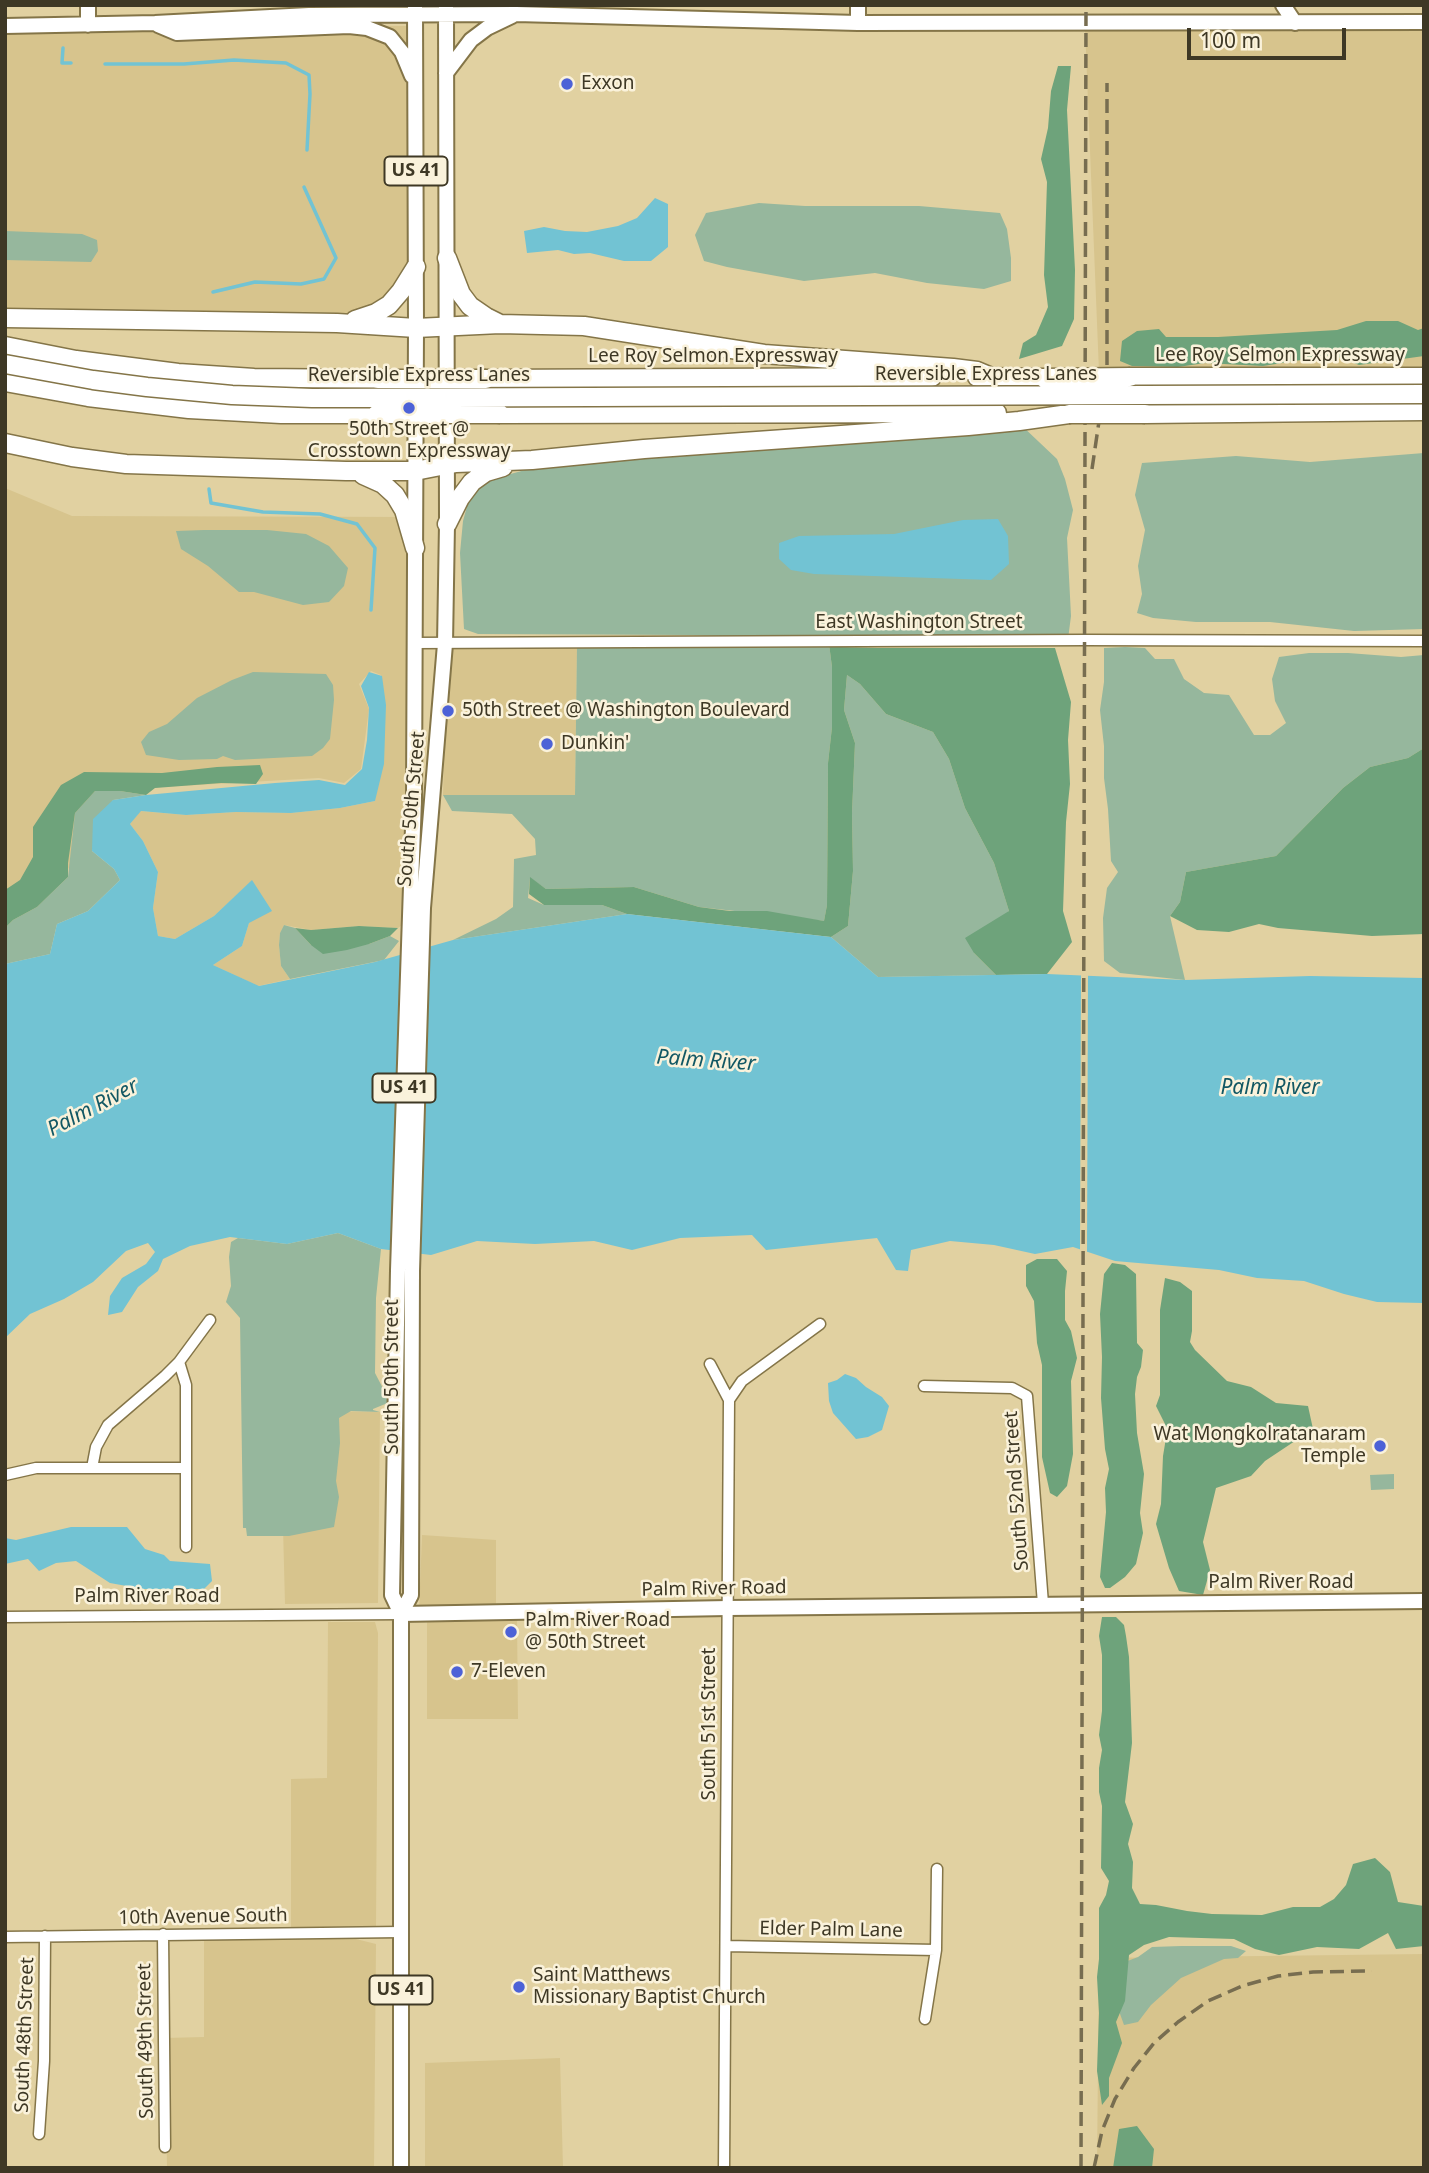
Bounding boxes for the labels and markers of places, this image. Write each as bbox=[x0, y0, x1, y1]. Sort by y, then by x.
place label: Exxon bbox=[581, 73, 635, 95]
marker: Exxon bbox=[559, 76, 575, 92]
marker: 50th Street @ Crosstown Expressway bbox=[401, 400, 417, 416]
place label: 50th Street @ Crosstown Expressway bbox=[308, 419, 510, 463]
place label: 50th Street @ Washington Boulevard bbox=[462, 700, 790, 722]
marker: 50th Street @ Washington Boulevard bbox=[440, 703, 456, 719]
place label: Dunkin' bbox=[561, 733, 629, 755]
marker: Dunkin' bbox=[539, 736, 555, 752]
place label: Wat Mongkolratanaram Temple bbox=[1154, 1424, 1366, 1468]
marker: Wat Mongkolratanaram Temple bbox=[1372, 1438, 1388, 1454]
place label: Palm River Road @ 50th Street bbox=[525, 1610, 670, 1654]
marker: Palm River Road @ 50th Street bbox=[503, 1624, 519, 1640]
place label: 7-Eleven bbox=[471, 1661, 546, 1683]
marker: 7-Eleven bbox=[449, 1664, 465, 1680]
place label: Saint Matthews Missionary Baptist Church bbox=[533, 1965, 766, 2009]
marker: Saint Matthews Missionary Baptist Church bbox=[511, 1979, 527, 1995]

